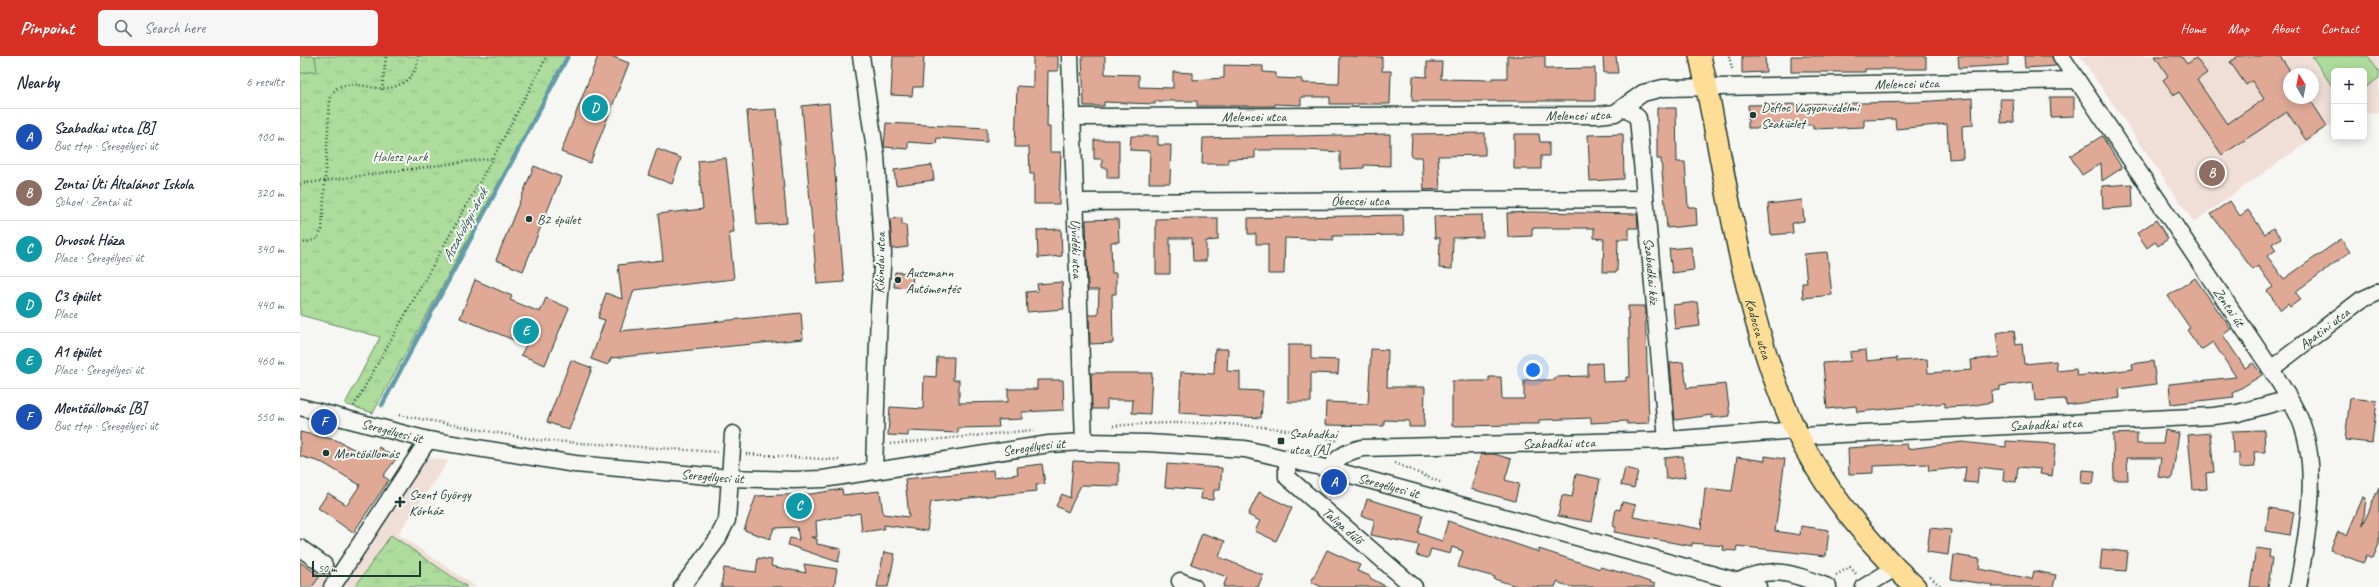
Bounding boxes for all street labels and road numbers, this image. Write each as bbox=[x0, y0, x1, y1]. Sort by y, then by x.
street label: Melencei utca bbox=[1874, 74, 1940, 92]
street label: Melencei utca bbox=[1546, 105, 1612, 124]
street label: Melencei utca bbox=[1222, 108, 1287, 125]
street label: Óbecsei utca bbox=[1331, 192, 1391, 209]
street label: Újvidéki utca bbox=[1067, 219, 1087, 280]
street label: Kikindai utca bbox=[871, 231, 889, 294]
street label: Szabadkai köz bbox=[1640, 237, 1663, 306]
street label: Zentai út bbox=[2210, 284, 2249, 331]
street label: Kadocsa utca bbox=[1742, 297, 1776, 362]
street label: Apatini utca bbox=[2296, 303, 2354, 353]
street label: Szabadkai utca bbox=[2009, 414, 2084, 434]
street label: Seregélyesi út bbox=[360, 415, 426, 447]
street label: Szabadkai utca bbox=[1522, 433, 1597, 452]
street label: Seregélyesi út bbox=[1001, 435, 1067, 460]
street label: Seregélyesi út bbox=[680, 465, 745, 487]
street label: Seregélyesi út bbox=[1356, 469, 1422, 502]
street label: Taliga dűlő bbox=[1319, 503, 1368, 549]

